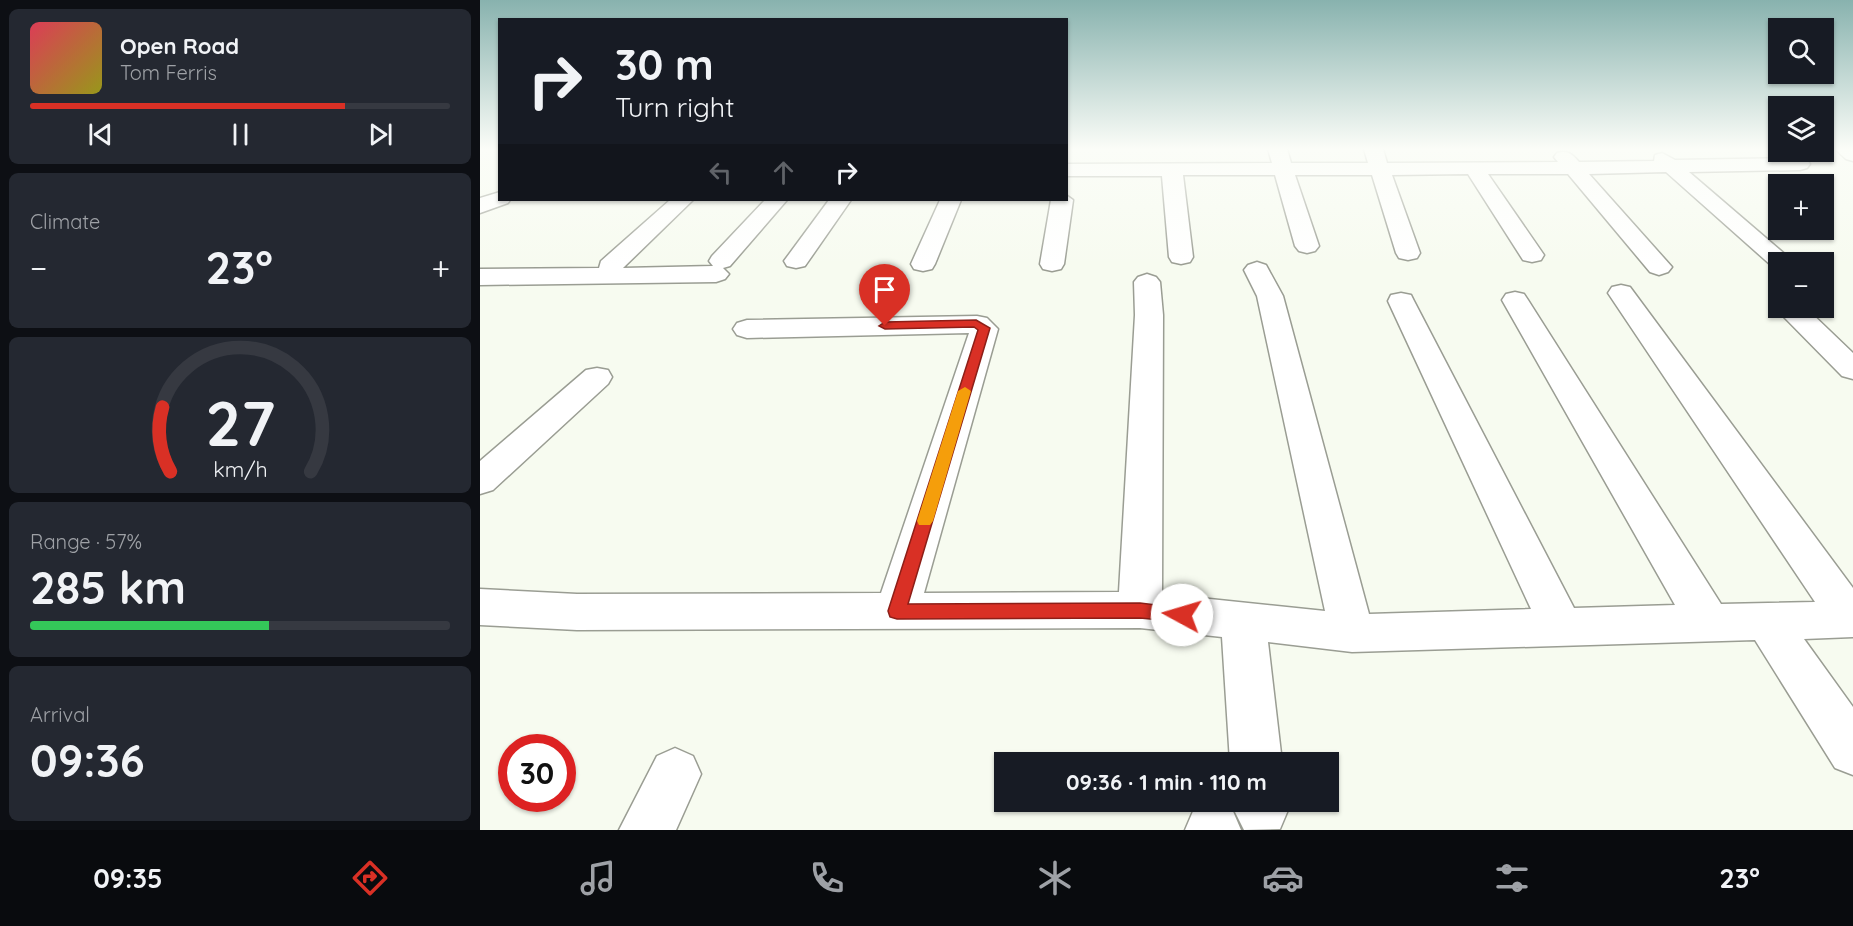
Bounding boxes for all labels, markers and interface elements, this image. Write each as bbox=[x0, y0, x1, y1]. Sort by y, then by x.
map controls bbox=[1768, 18, 1834, 318]
button: search bbox=[1768, 18, 1834, 84]
text: Open Road bbox=[120, 32, 239, 60]
text: 30 m bbox=[615, 38, 714, 91]
icon: right bbox=[516, 42, 594, 120]
text: Tom Ferris bbox=[120, 60, 217, 85]
text: Turn right bbox=[615, 90, 734, 124]
button: layers bbox=[1768, 96, 1834, 162]
icon: previous bbox=[84, 118, 117, 151]
icon: pause bbox=[224, 118, 257, 151]
icon: next bbox=[364, 118, 397, 151]
icon: left bbox=[704, 156, 737, 189]
icon: ahead bbox=[767, 156, 800, 189]
icon: right bbox=[830, 156, 863, 189]
button: + bbox=[1768, 174, 1834, 240]
text: Climate bbox=[30, 209, 100, 234]
text: 23° bbox=[206, 239, 273, 295]
text: − bbox=[30, 247, 47, 288]
text: + bbox=[431, 247, 450, 288]
button: − bbox=[1768, 252, 1834, 318]
pin bbox=[859, 264, 910, 326]
icon: arrive bbox=[868, 273, 901, 306]
text: 27 bbox=[205, 384, 275, 462]
text: km/h bbox=[213, 456, 267, 482]
text: Range · 57% bbox=[30, 529, 142, 554]
text: 285 km bbox=[30, 559, 186, 615]
position arrow bbox=[1150, 583, 1214, 647]
text: Arrival bbox=[30, 702, 90, 727]
text: 09:36 bbox=[30, 732, 145, 788]
speed limit sign: 30 bbox=[498, 734, 576, 812]
text: 09:36 · 1 min · 110 m bbox=[1066, 768, 1267, 796]
icon: directions bbox=[349, 857, 391, 899]
icon: music bbox=[577, 857, 619, 899]
icon: phone bbox=[806, 857, 848, 899]
icon: climate bbox=[1034, 857, 1076, 899]
icon: car bbox=[1262, 857, 1304, 899]
icon: filters bbox=[1491, 857, 1533, 899]
text: 09:35 bbox=[93, 861, 163, 895]
text: 23° bbox=[1719, 861, 1760, 895]

